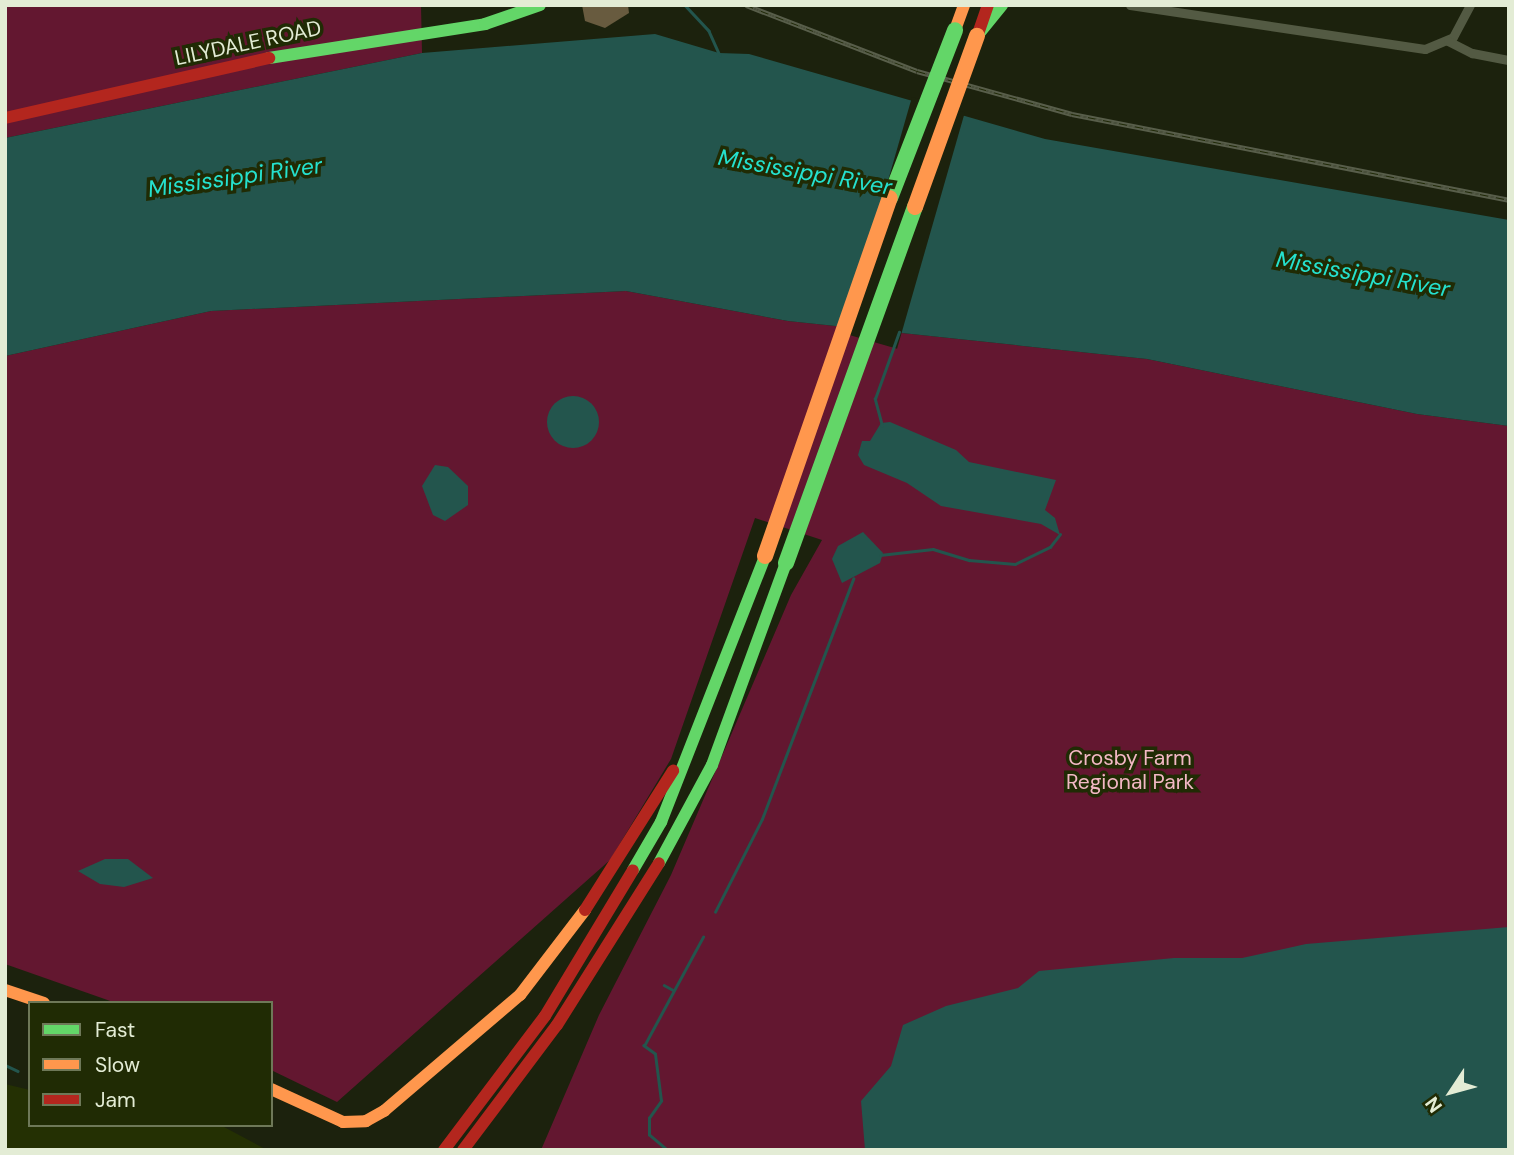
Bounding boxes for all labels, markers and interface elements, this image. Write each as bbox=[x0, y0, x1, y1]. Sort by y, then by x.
street label: LILYDALE ROAD bbox=[172, 15, 324, 71]
water label: Mississippi River bbox=[716, 143, 894, 201]
water label: Mississippi River bbox=[146, 151, 324, 203]
water label: Mississippi River bbox=[1274, 245, 1452, 303]
park label: Crosby Farm Regional Park bbox=[1066, 745, 1194, 795]
legend bbox=[28, 1001, 273, 1127]
text: Fast bbox=[95, 1016, 135, 1044]
text: Slow bbox=[95, 1051, 140, 1079]
north arrow bbox=[1416, 1057, 1486, 1127]
text: Jam bbox=[95, 1086, 136, 1114]
text: N bbox=[1419, 1092, 1448, 1118]

